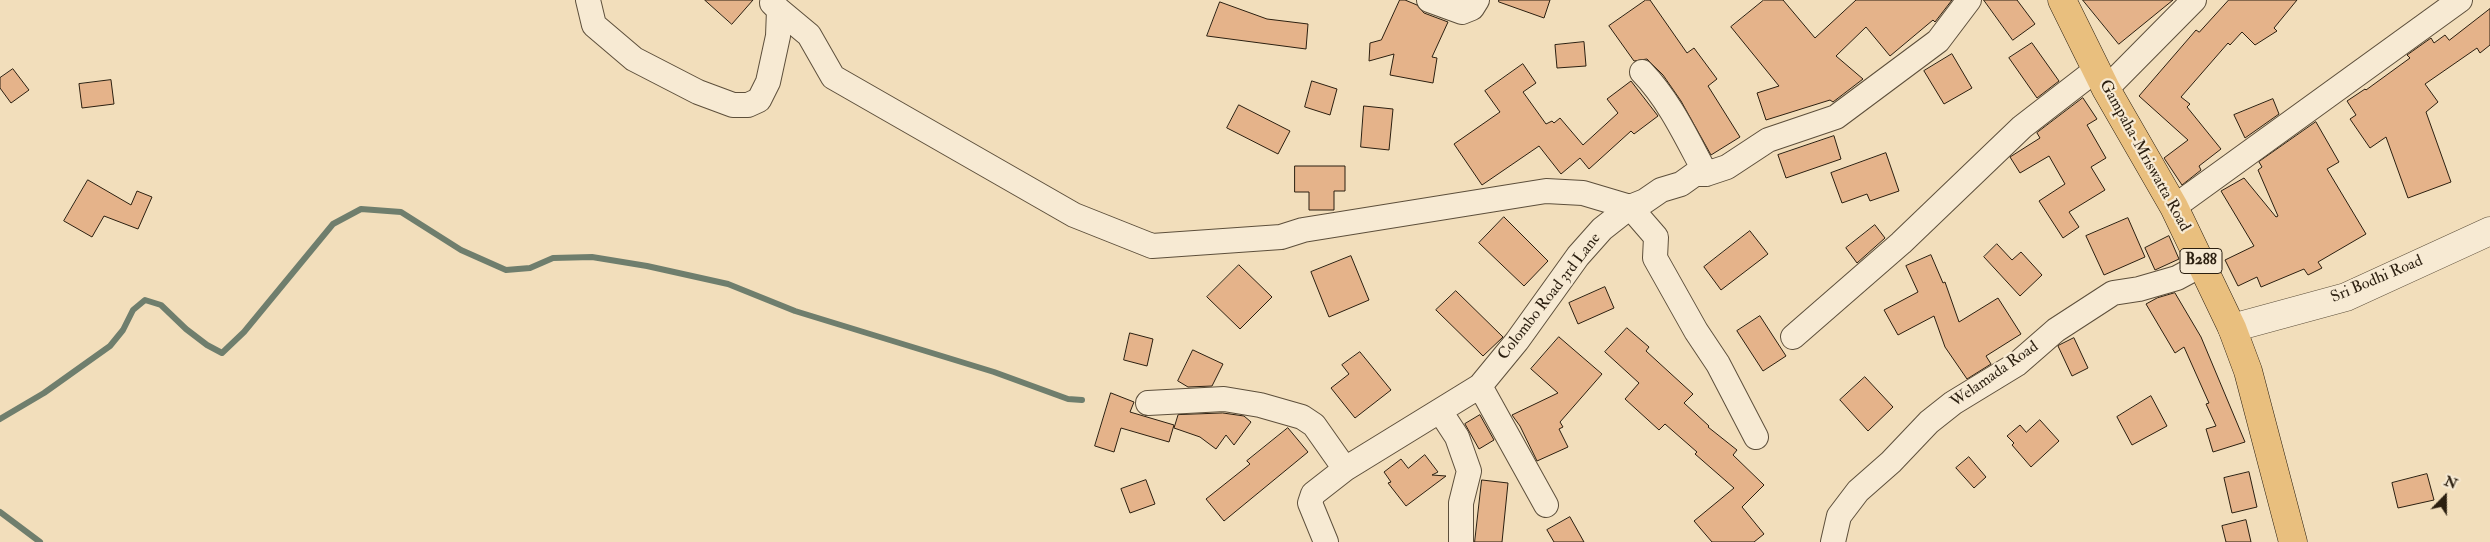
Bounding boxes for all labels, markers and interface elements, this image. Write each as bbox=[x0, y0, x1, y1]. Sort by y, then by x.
street label: Gampaha-Mriswatta Road bbox=[2094, 77, 2194, 235]
street label: Colombo Road 3rd Lane bbox=[1495, 230, 1605, 364]
road number: B288 bbox=[2180, 248, 2222, 274]
street label: Sri Bodhi Road bbox=[2328, 252, 2426, 308]
street label: Welamada Road bbox=[1948, 338, 2042, 412]
north arrow bbox=[2420, 472, 2470, 522]
text: N bbox=[2442, 472, 2460, 493]

